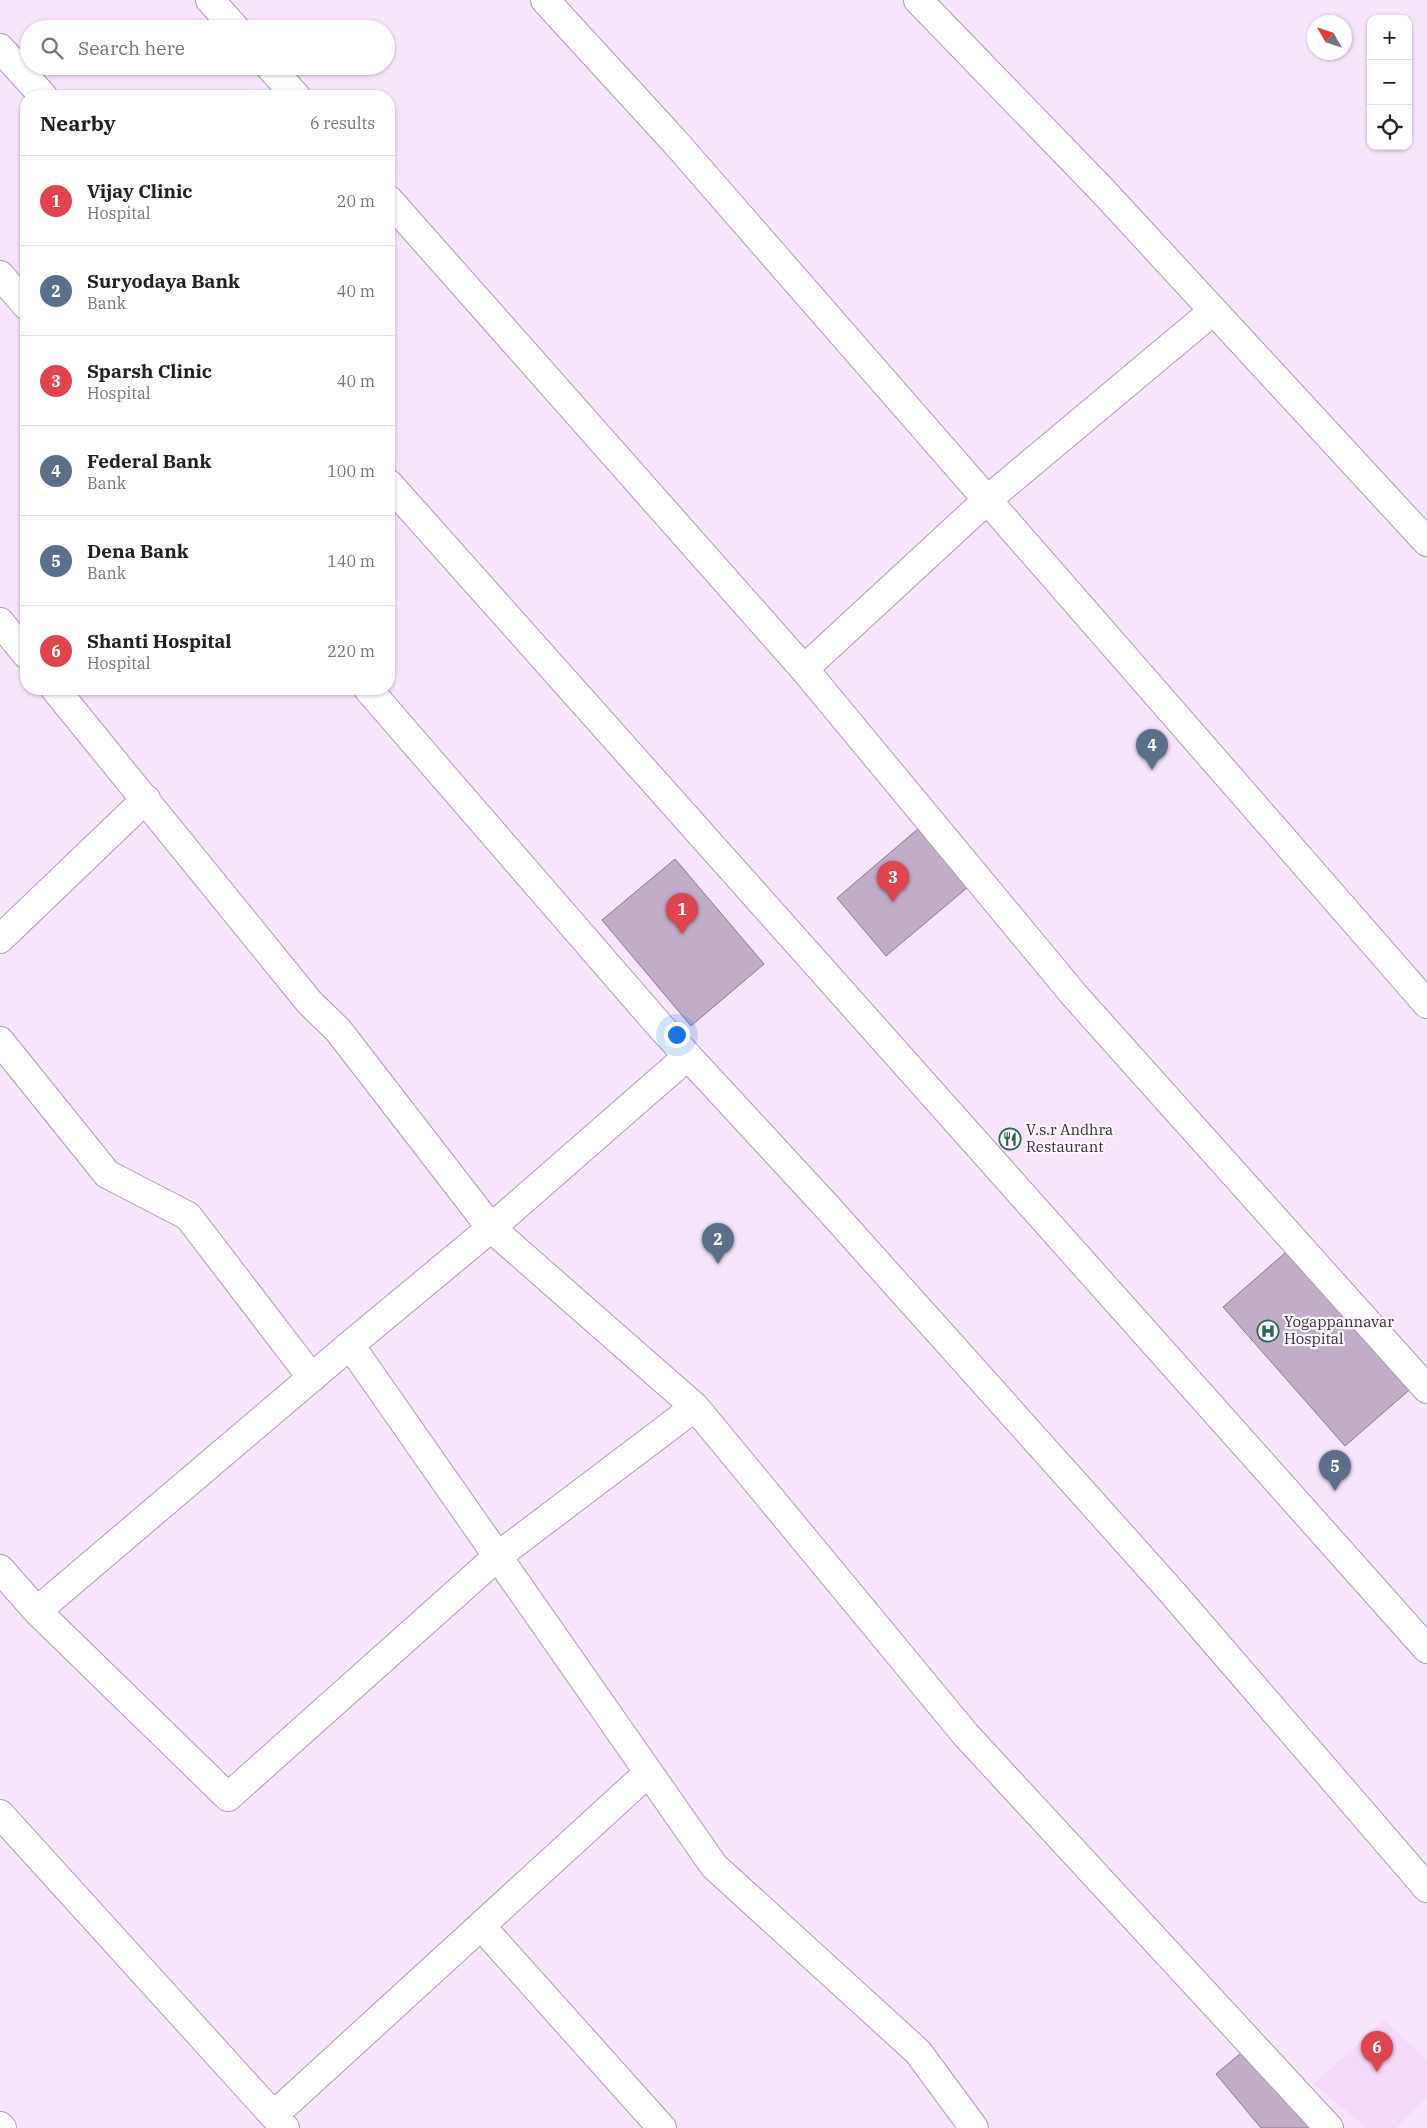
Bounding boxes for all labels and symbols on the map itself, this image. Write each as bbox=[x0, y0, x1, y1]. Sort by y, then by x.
north arrow bbox=[1307, 15, 1352, 60]
pin: 4 bbox=[1136, 729, 1168, 770]
pin: 3 bbox=[877, 861, 909, 902]
pin: 1 bbox=[666, 893, 698, 934]
your location bbox=[664, 1022, 690, 1048]
place label: V.s.r Andhra Restaurant bbox=[1026, 1120, 1113, 1156]
restaurant icon: V.s.r Andhra Restaurant bbox=[998, 1127, 1022, 1151]
pin: 2 bbox=[702, 1223, 734, 1264]
place label: Yogappannavar Hospital bbox=[1284, 1312, 1394, 1348]
hospital icon: Yogappannavar Hospital bbox=[1256, 1319, 1280, 1343]
pin: 5 bbox=[1319, 1450, 1351, 1491]
pin: 6 bbox=[1361, 2031, 1393, 2072]

